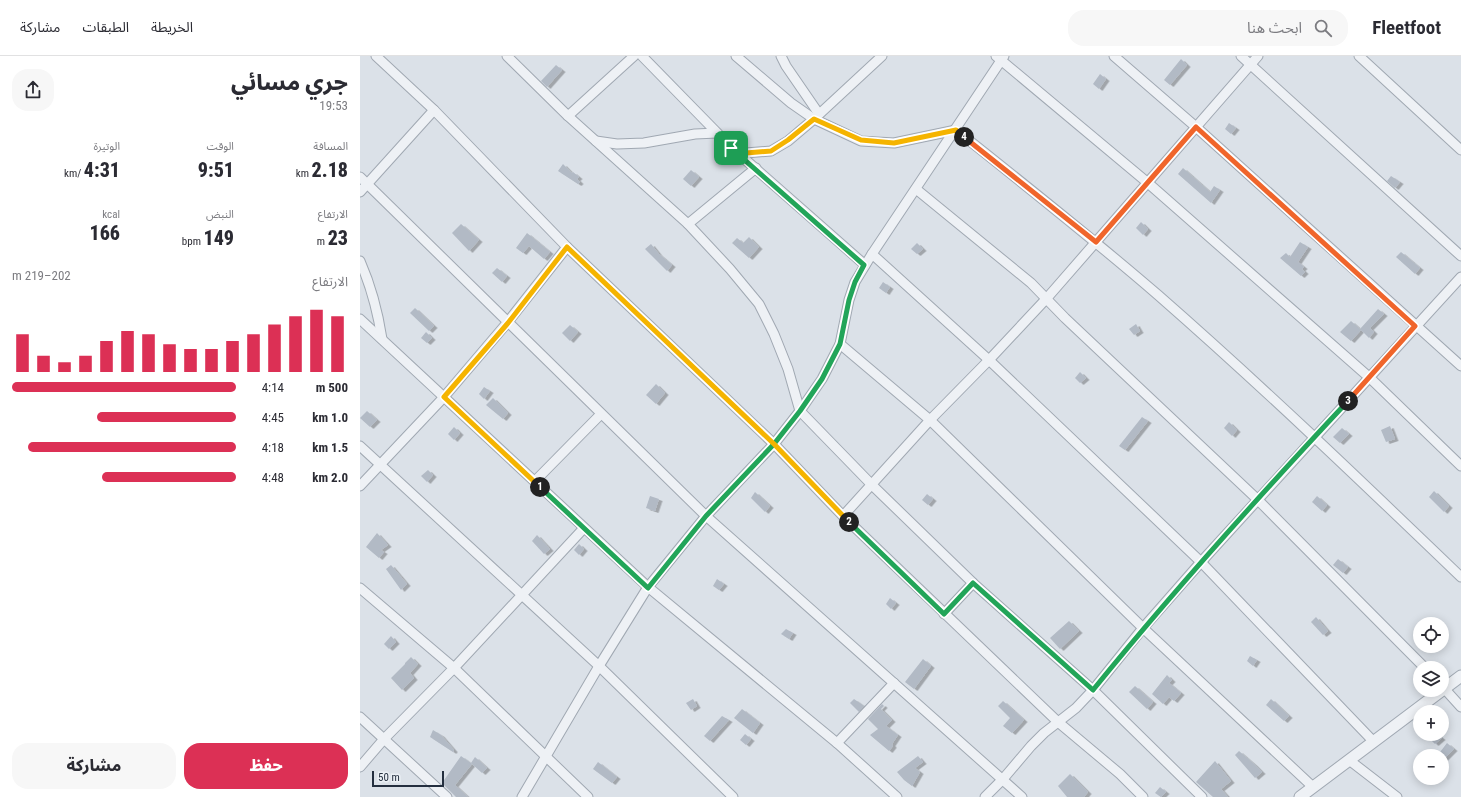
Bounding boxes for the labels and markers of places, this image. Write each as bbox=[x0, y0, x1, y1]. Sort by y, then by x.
pin: 4 bbox=[954, 127, 974, 147]
pin bbox=[714, 131, 748, 165]
pin: 3 bbox=[1338, 391, 1358, 411]
pin: 1 bbox=[530, 477, 550, 497]
pin: 2 bbox=[839, 512, 859, 532]

